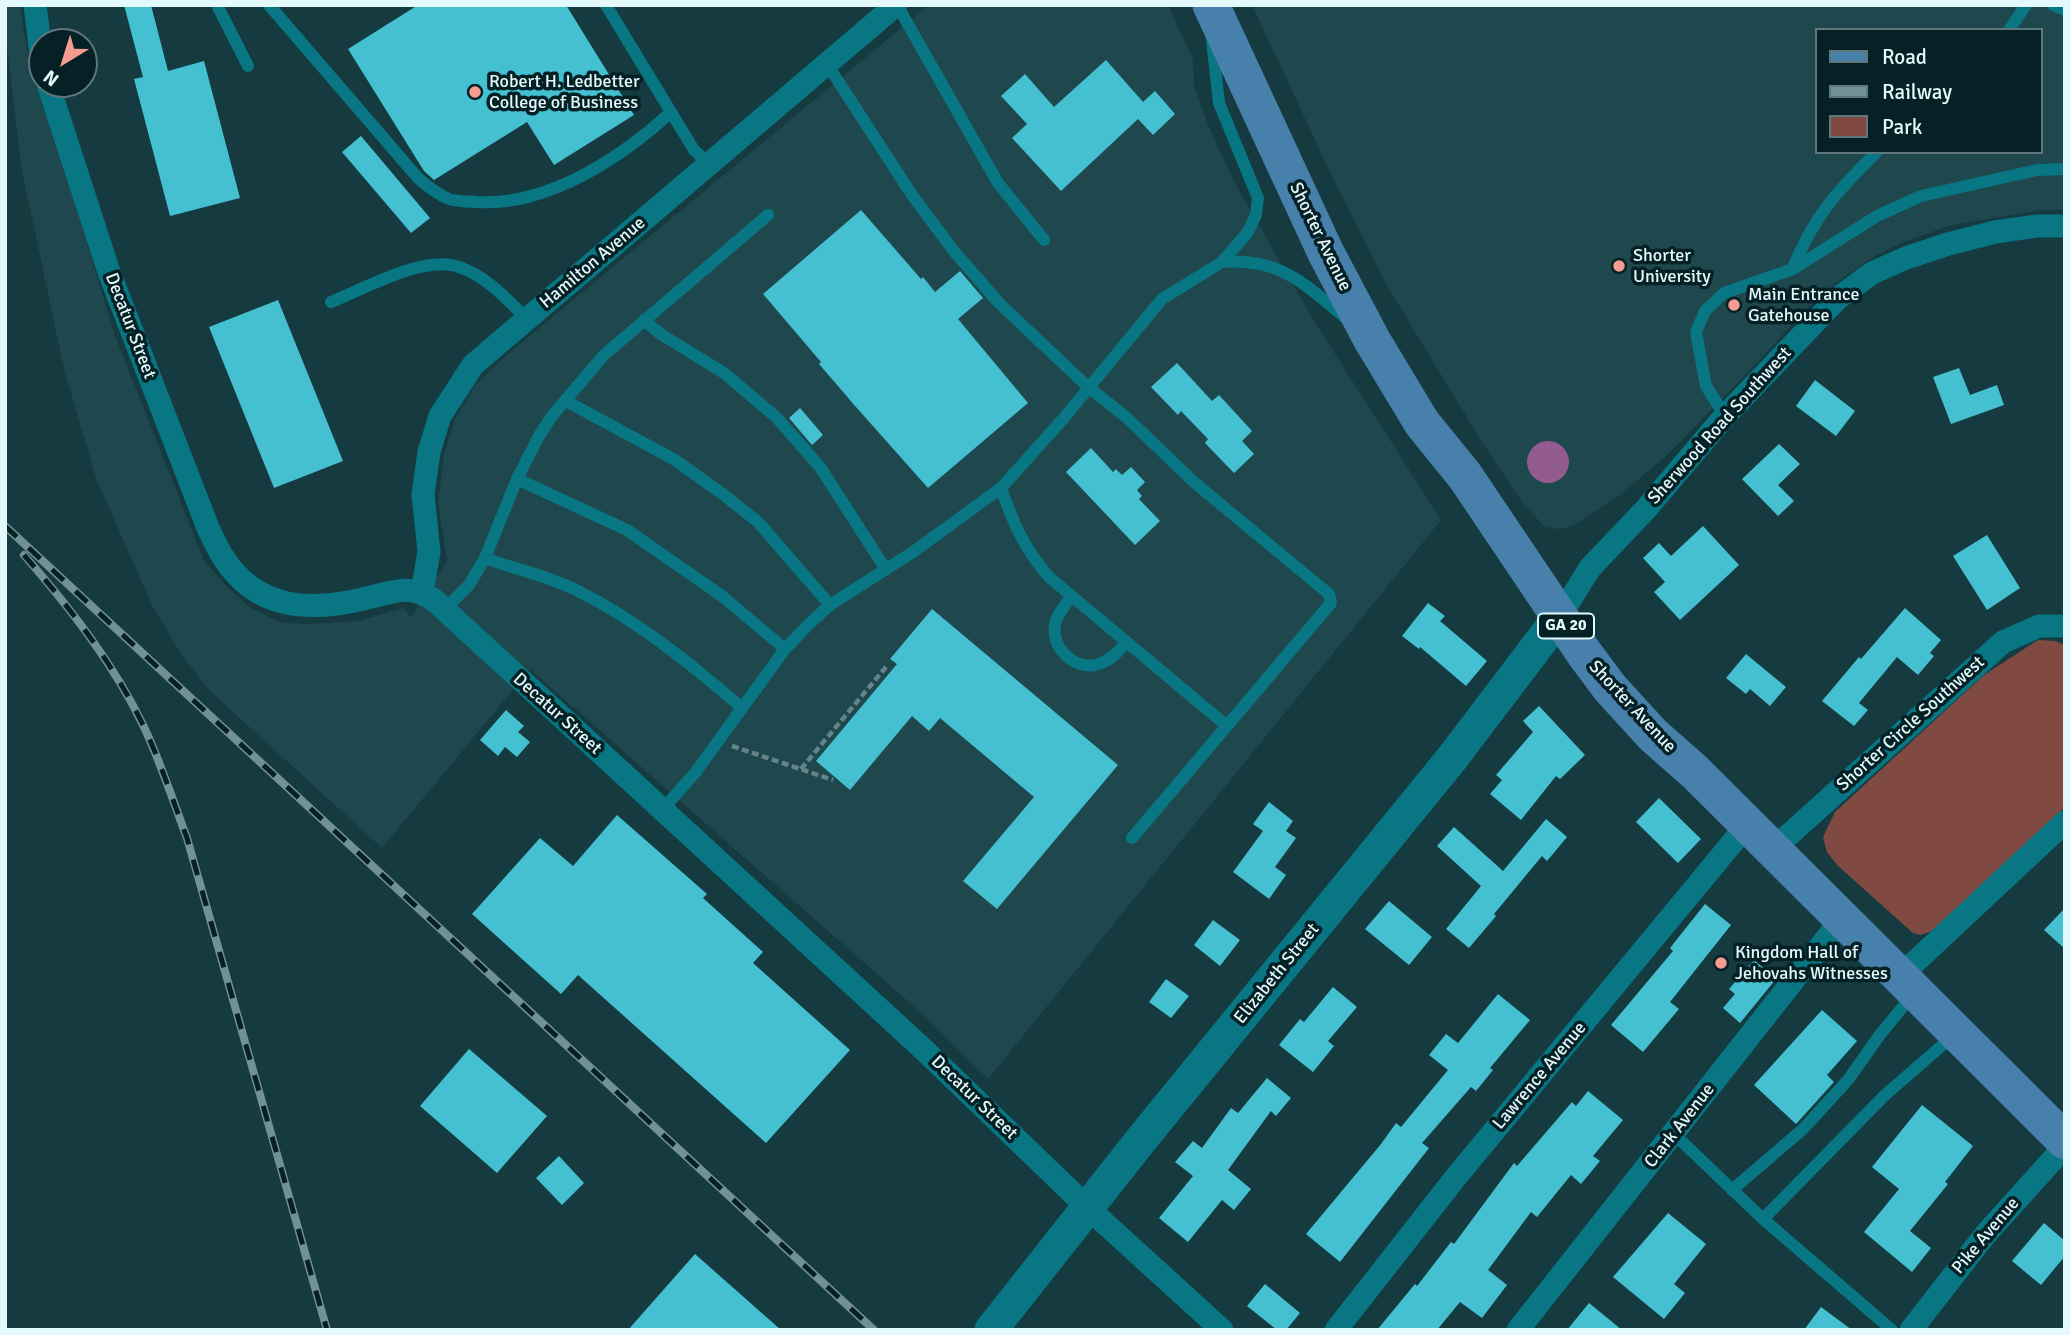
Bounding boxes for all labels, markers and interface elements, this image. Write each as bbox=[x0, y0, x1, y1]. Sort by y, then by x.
north arrow bbox=[28, 28, 98, 98]
legend bbox=[1814, 28, 2042, 154]
text: Road bbox=[1882, 44, 1927, 70]
text: N bbox=[39, 64, 64, 91]
place label: Robert H. Ledbetter College of Business bbox=[489, 71, 640, 114]
text: Railway bbox=[1882, 79, 1952, 105]
marker: Robert H. Ledbetter College of Business bbox=[467, 84, 483, 100]
text: Park bbox=[1882, 114, 1922, 140]
street label: Shorter Avenue bbox=[1284, 179, 1356, 295]
street label: Hamilton Avenue bbox=[536, 213, 650, 313]
place label: Shorter University bbox=[1633, 245, 1711, 288]
marker: Shorter University bbox=[1611, 258, 1627, 274]
street label: Decatur Street bbox=[100, 270, 160, 382]
place label: Main Entrance Gatehouse bbox=[1748, 284, 1859, 326]
marker: Main Entrance Gatehouse bbox=[1726, 297, 1742, 313]
street label: Sherwood Road Southwest bbox=[1644, 343, 1796, 509]
road number: GA 20 bbox=[1538, 614, 1594, 638]
street label: Shorter Circle Southwest bbox=[1833, 652, 1989, 796]
street label: Shorter Avenue bbox=[1584, 656, 1680, 758]
street label: Decatur Street bbox=[508, 669, 606, 759]
street label: Elizabeth Street bbox=[1230, 919, 1324, 1029]
place label: Kingdom Hall of Jehovahs Witnesses bbox=[1735, 942, 1888, 984]
marker: Kingdom Hall of Jehovahs Witnesses bbox=[1713, 955, 1729, 971]
street label: Lawrence Avenue bbox=[1489, 1018, 1591, 1134]
street label: Decatur Street bbox=[926, 1051, 1022, 1145]
street label: Clark Avenue bbox=[1640, 1079, 1720, 1173]
street label: Pike Avenue bbox=[1948, 1193, 2024, 1279]

